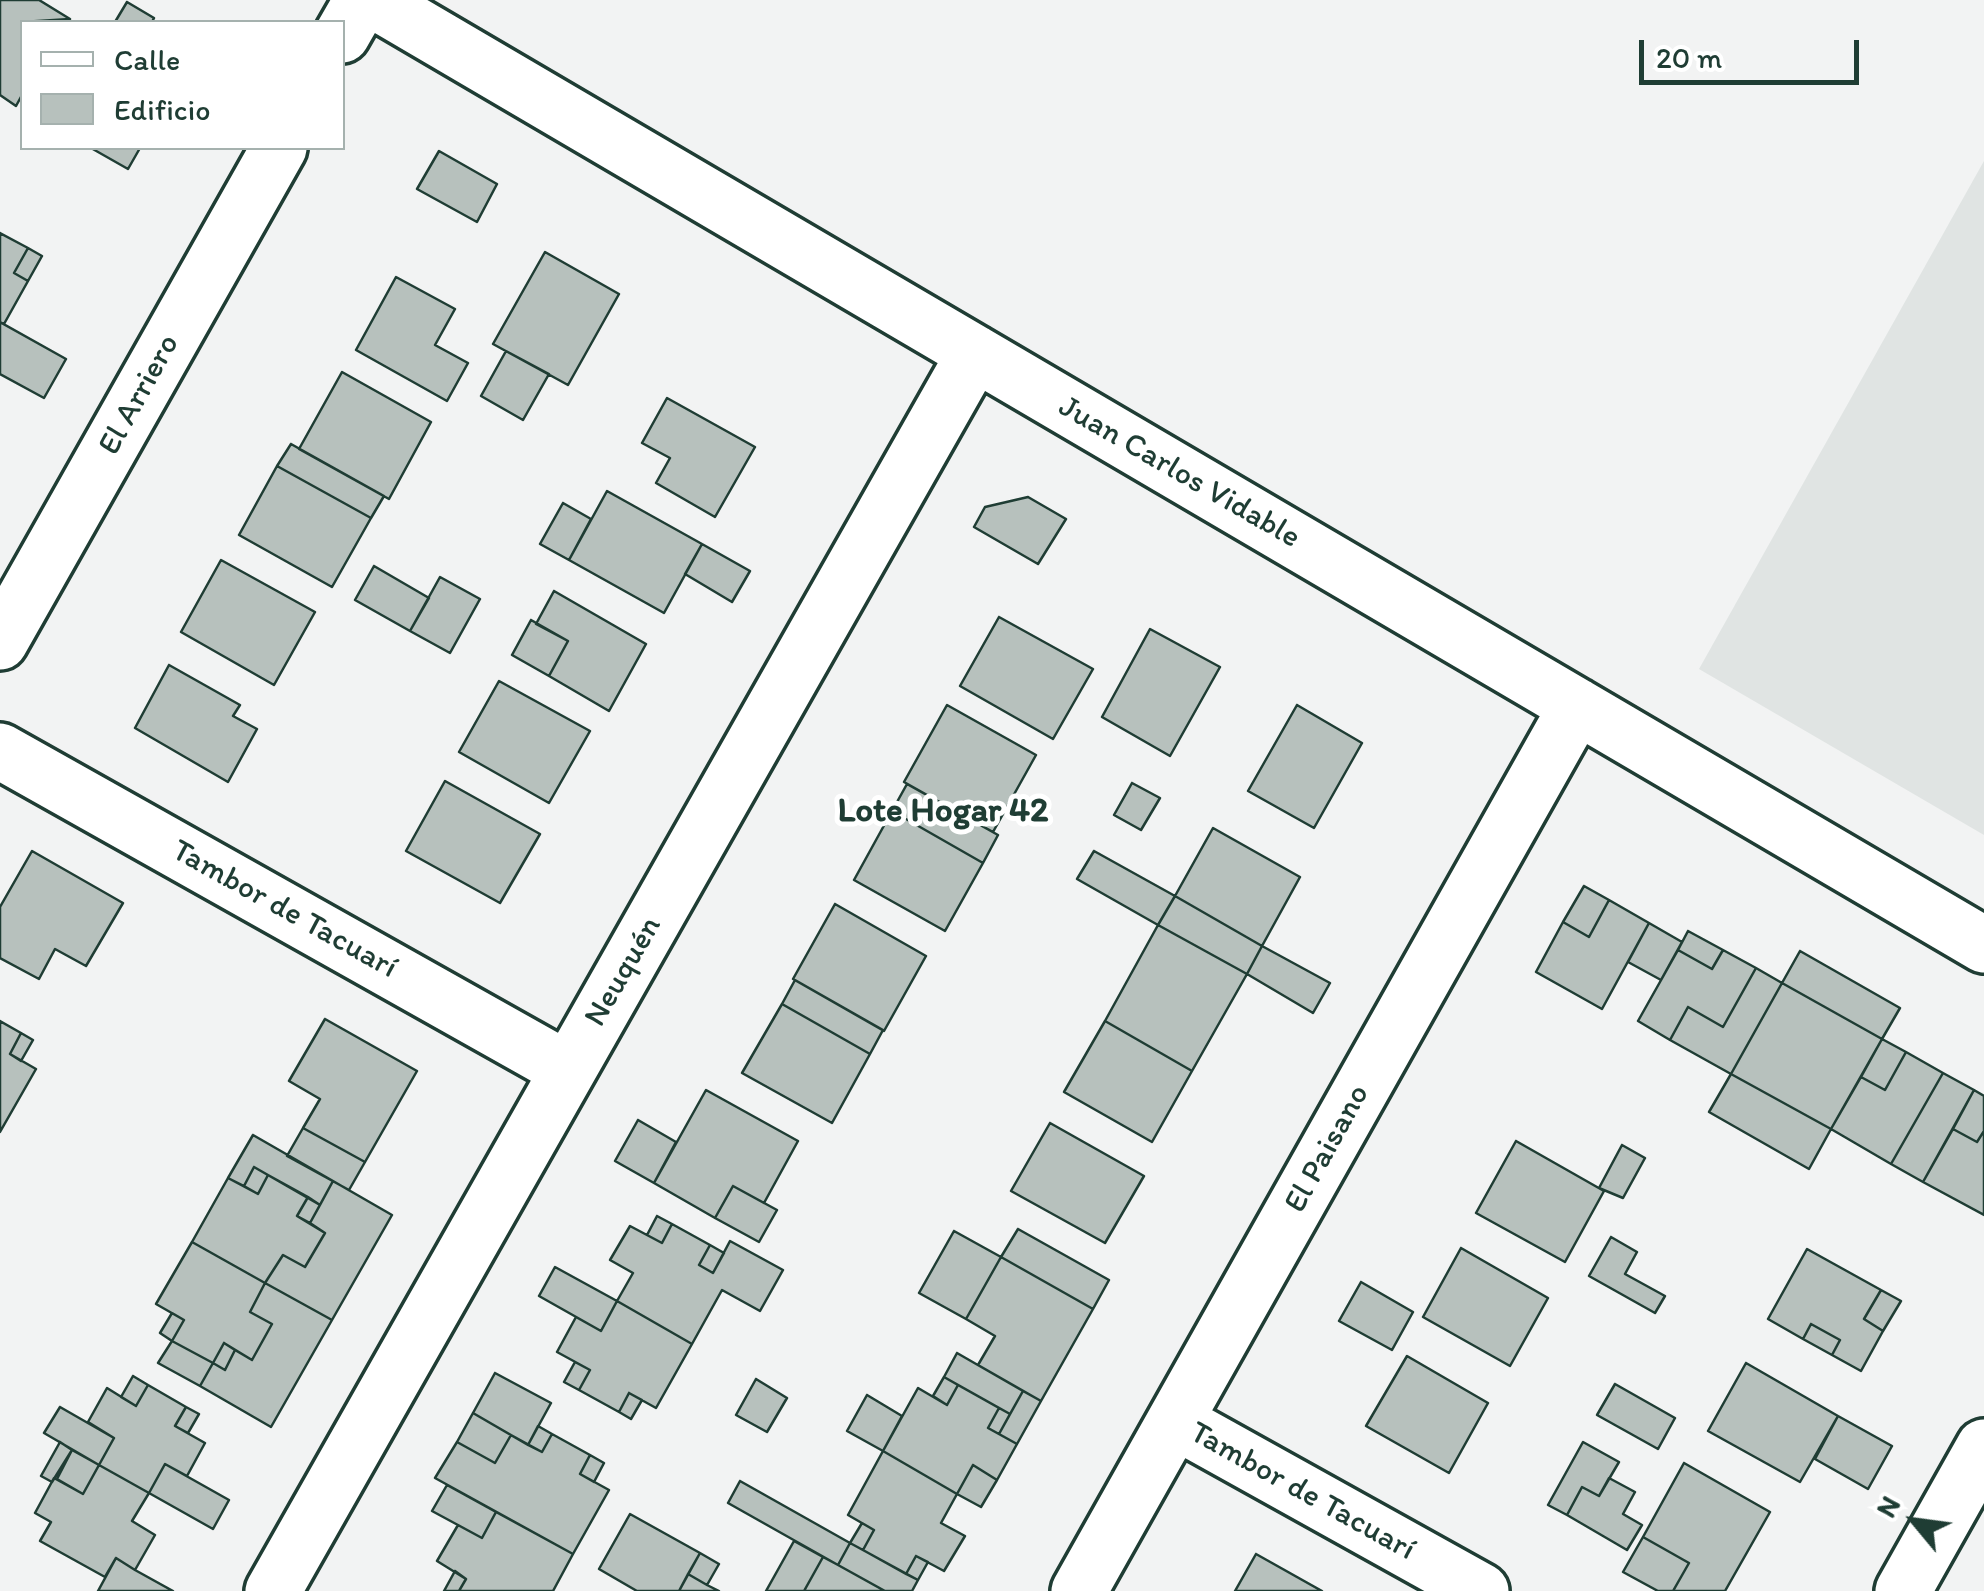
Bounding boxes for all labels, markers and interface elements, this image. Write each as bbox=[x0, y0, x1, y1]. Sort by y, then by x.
legend bbox=[20, 20, 345, 150]
scale bar bbox=[1644, 20, 1864, 82]
text: 20 m bbox=[1656, 39, 1722, 76]
text: Calle bbox=[114, 41, 180, 78]
text: Edificio bbox=[114, 91, 210, 128]
street label: El Arriero bbox=[91, 328, 189, 462]
street label: Juan Carlos Vidable bbox=[1051, 388, 1307, 558]
district label: Lote Hogar 42 bbox=[838, 791, 1048, 833]
street label: Tambor de Tacuarí bbox=[165, 832, 403, 988]
street label: Neuquén bbox=[577, 910, 671, 1034]
street label: El Paisano bbox=[1277, 1078, 1379, 1220]
street label: Tambor de Tacuarí bbox=[1183, 1414, 1421, 1570]
north arrow bbox=[1864, 1471, 1964, 1571]
text: N bbox=[1868, 1490, 1907, 1523]

